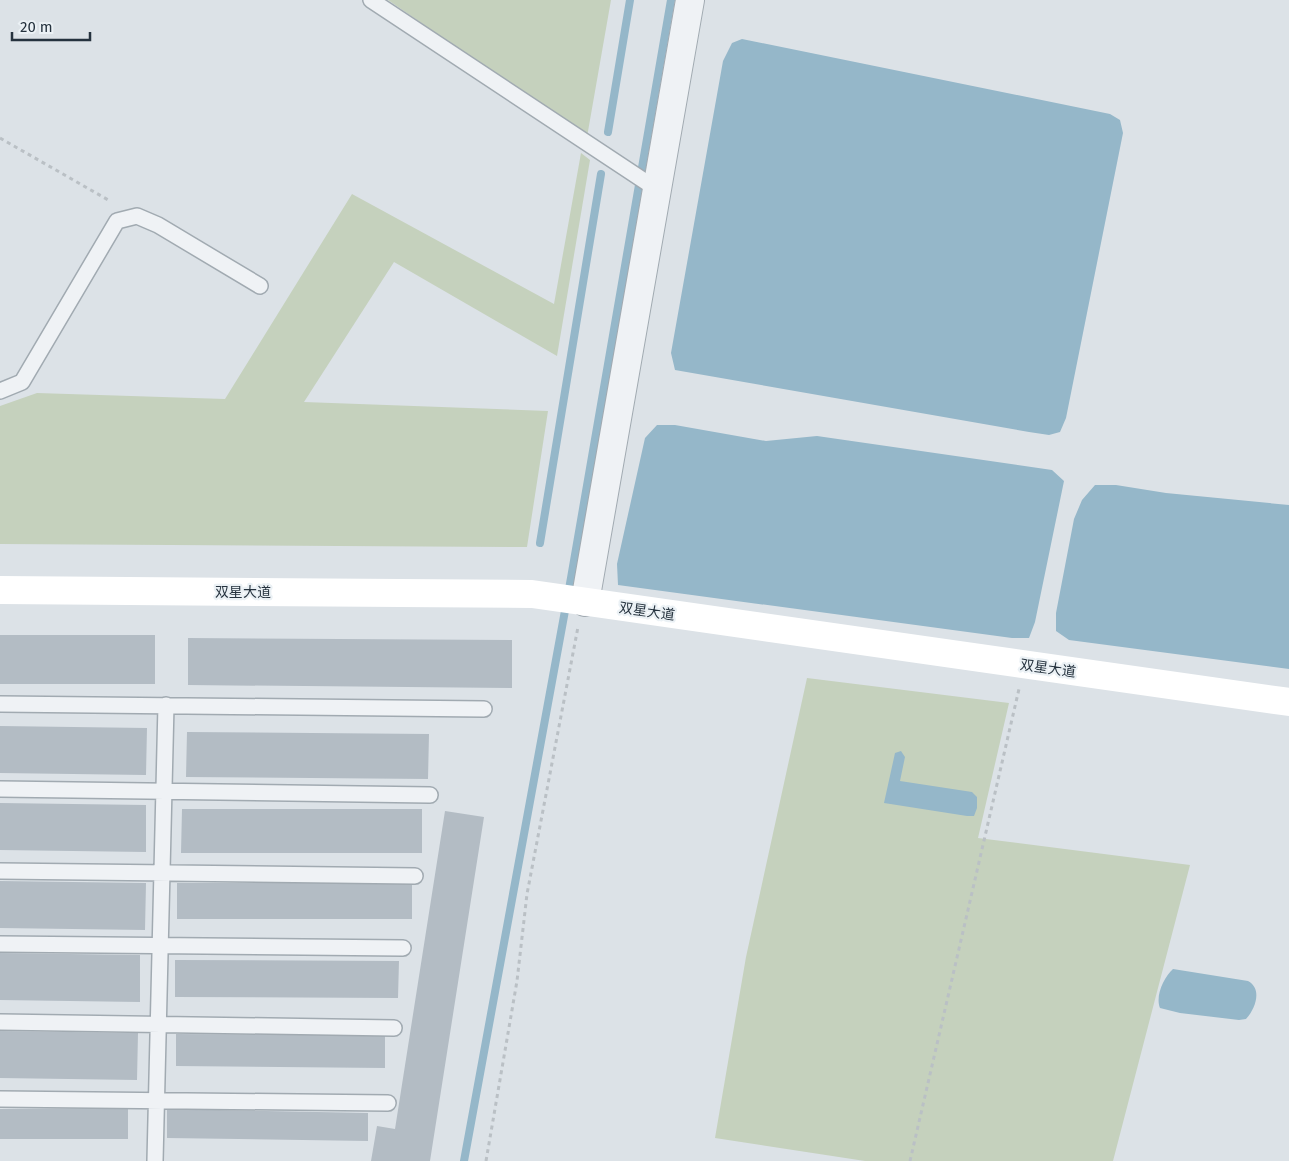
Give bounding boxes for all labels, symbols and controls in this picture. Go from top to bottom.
scale bar [12,10,90,42]
text: 20 m [20,18,53,36]
street label: 双星大道 [215,584,271,601]
street label: 双星大道 [618,599,676,624]
street label: 双星大道 [1019,656,1077,681]

